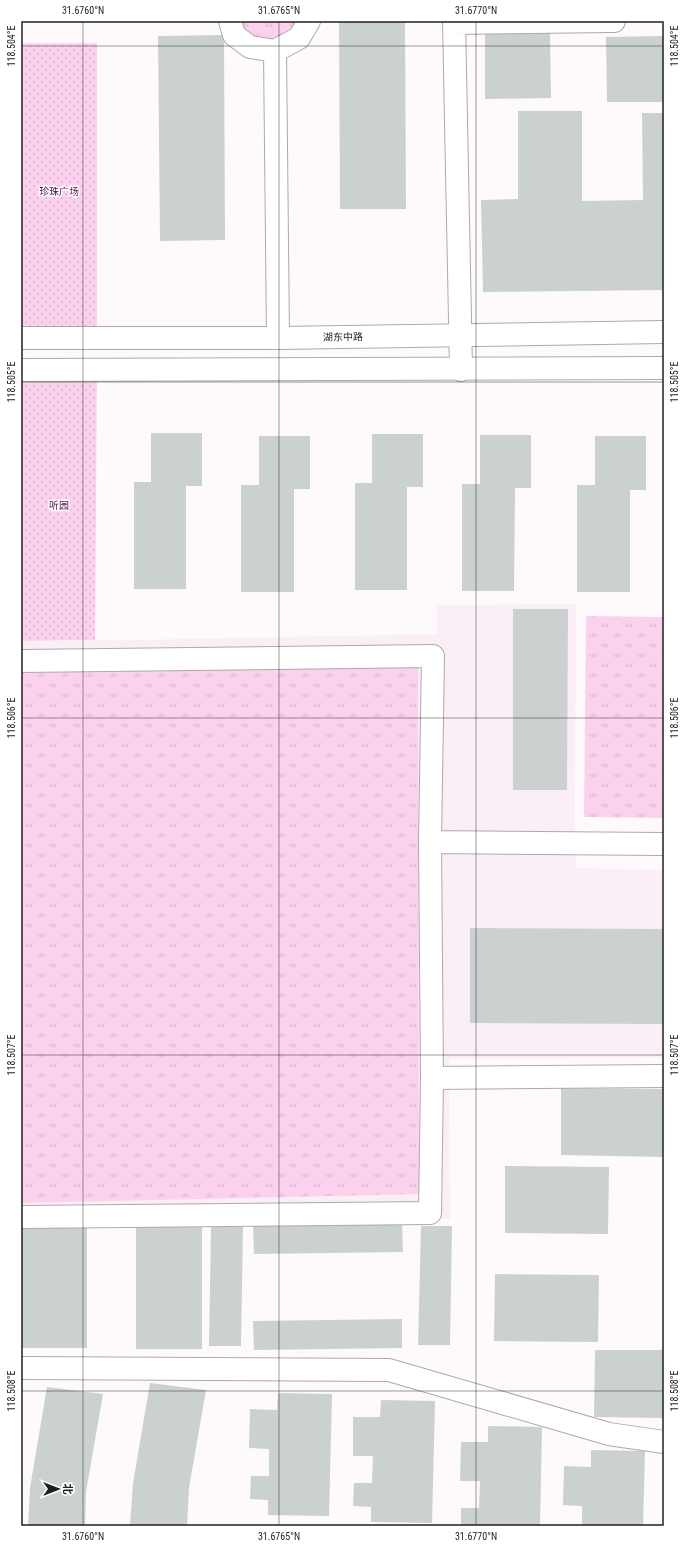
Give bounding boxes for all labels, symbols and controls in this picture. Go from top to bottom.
text: 31.6760°N [62,5,104,16]
text: 31.6765°N [258,5,300,16]
text: 31.6770°N [455,5,497,16]
text: 118.504°E [6,25,17,66]
text: 118.504°E [669,25,680,66]
park label: 珍珠广场 [39,186,79,197]
street label: 湖东中路 [323,331,363,343]
text: 118.505°E [6,361,17,402]
text: 118.505°E [669,361,680,402]
park label: 听园 [49,500,69,511]
text: 118.506°E [6,697,17,738]
text: 118.506°E [669,697,680,738]
text: 118.507°E [6,1034,17,1075]
text: 118.507°E [669,1034,680,1075]
text: 118.508°E [6,1370,17,1411]
text: 118.508°E [669,1370,680,1411]
north arrow [38,1469,78,1509]
text: 北 [61,1484,74,1495]
text: 31.6760°N [62,1531,104,1542]
text: 31.6765°N [258,1531,300,1542]
text: 31.6770°N [455,1531,497,1542]

